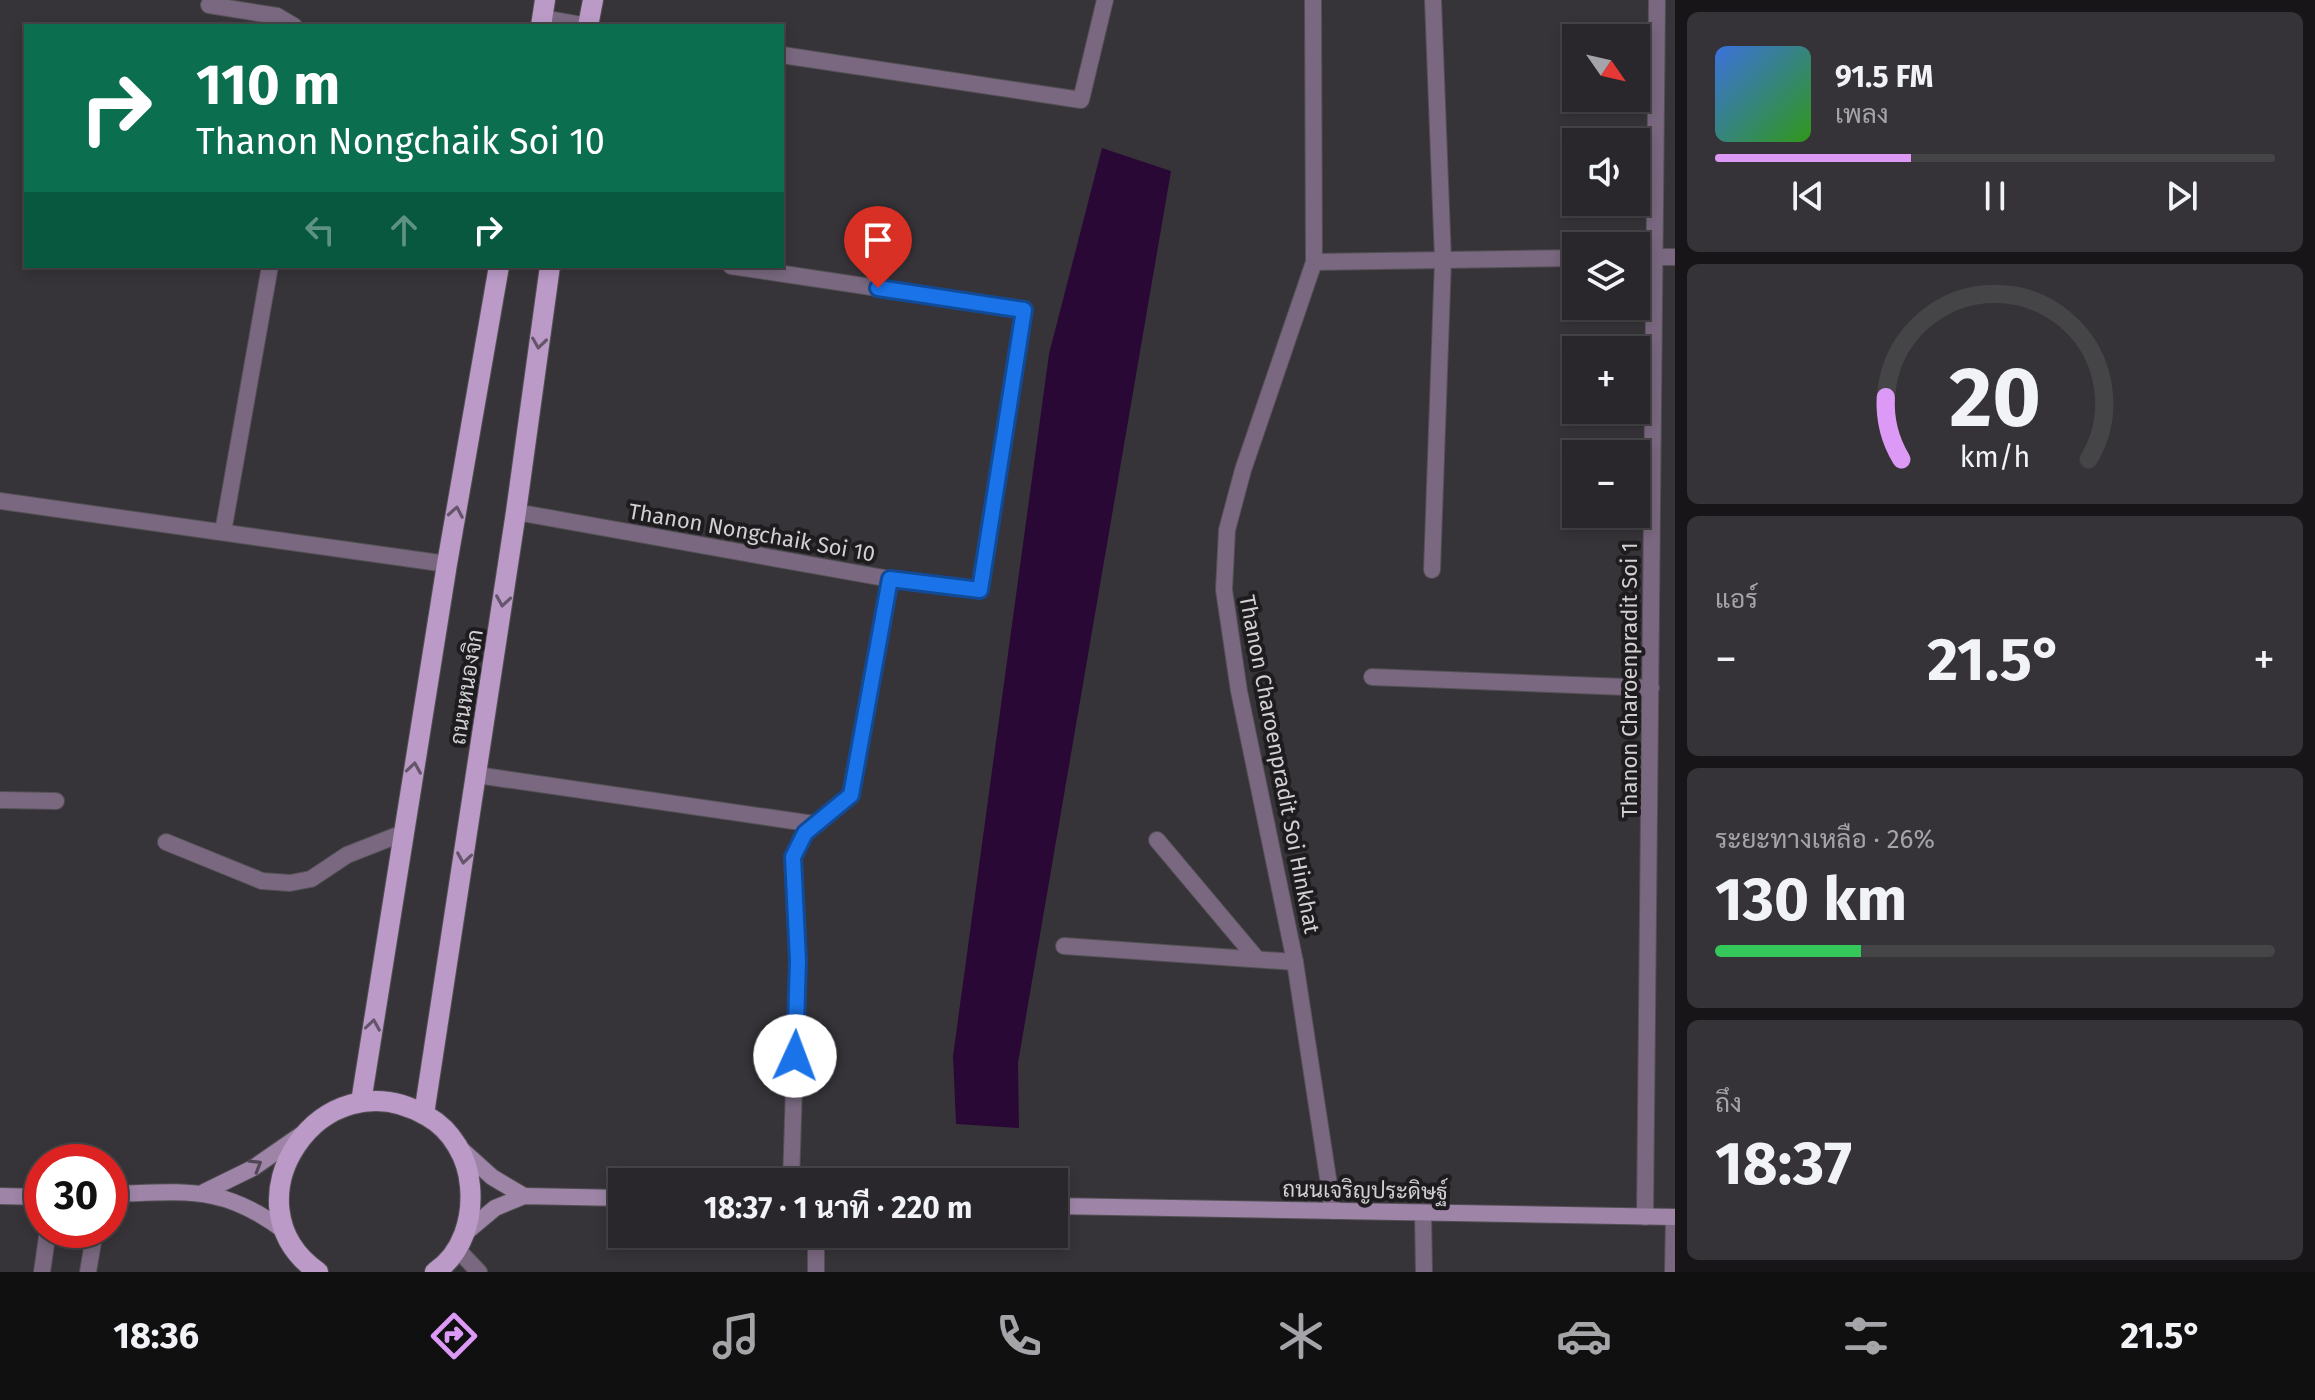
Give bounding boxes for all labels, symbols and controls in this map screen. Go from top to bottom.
north arrow [1562,24,1650,112]
map controls [1562,24,1650,528]
text: 110 m [196,52,340,119]
icon: right [64,56,168,160]
text: 91.5 FM [1835,59,1933,95]
text: เพลง [1835,99,1889,130]
text: Thanon Nongchaik Soi 10 [196,120,605,164]
button: sound [1562,128,1650,216]
icon: previous [1786,174,1830,218]
icon: pause [1973,174,2017,218]
icon: next [2160,174,2204,218]
pin [844,206,912,288]
icon: left [298,208,342,252]
icon: ahead [382,208,426,252]
icon: right [466,208,510,252]
icon: arrive [856,218,900,262]
button: layers [1562,232,1650,320]
one-way arrow [531,336,548,350]
button: + [1562,336,1650,424]
text: 20 [1949,348,2041,448]
button: − [1562,440,1650,528]
text: km/h [1960,440,2030,475]
street label: Thanon Nongchaik Soi 10 [627,497,877,567]
one-way arrow [446,505,463,518]
street label: Thanon Charoenpradit Soi 1 [1616,542,1643,818]
text: แอร์ [1715,584,1758,615]
street label: Thanon Charoenpradit Soi Hinkhat [1233,593,1326,936]
one-way arrow [495,594,512,608]
text: 21.5° [1927,624,2063,696]
street label: ถนนหนองจิก [444,627,489,747]
text: − [1715,633,1737,686]
text: + [2253,633,2275,686]
one-way arrow [405,761,422,775]
text: ระยะทางเหลือ · 26% [1715,824,1935,855]
one-way arrow [456,851,473,865]
text: 130 km [1715,864,1907,936]
position arrow [753,1014,837,1098]
one-way arrow [364,1018,381,1032]
text: ถึง [1715,1088,1742,1119]
text: 18:37 [1715,1128,1852,1200]
speed limit sign: 30 [24,1144,128,1248]
one-way arrow [247,1160,262,1175]
street label: ถนนเจริญประดิษฐ์ [1282,1175,1448,1207]
text: 18:37 · 1 นาที · 220 m [704,1190,972,1226]
icon: directions [426,1308,482,1364]
icon: music [708,1308,764,1364]
icon: phone [991,1308,1047,1364]
icon: climate [1273,1308,1329,1364]
icon: car [1556,1308,1612,1364]
icon: filters [1838,1308,1894,1364]
text: 18:36 [113,1314,199,1358]
text: 21.5° [2121,1314,2202,1358]

